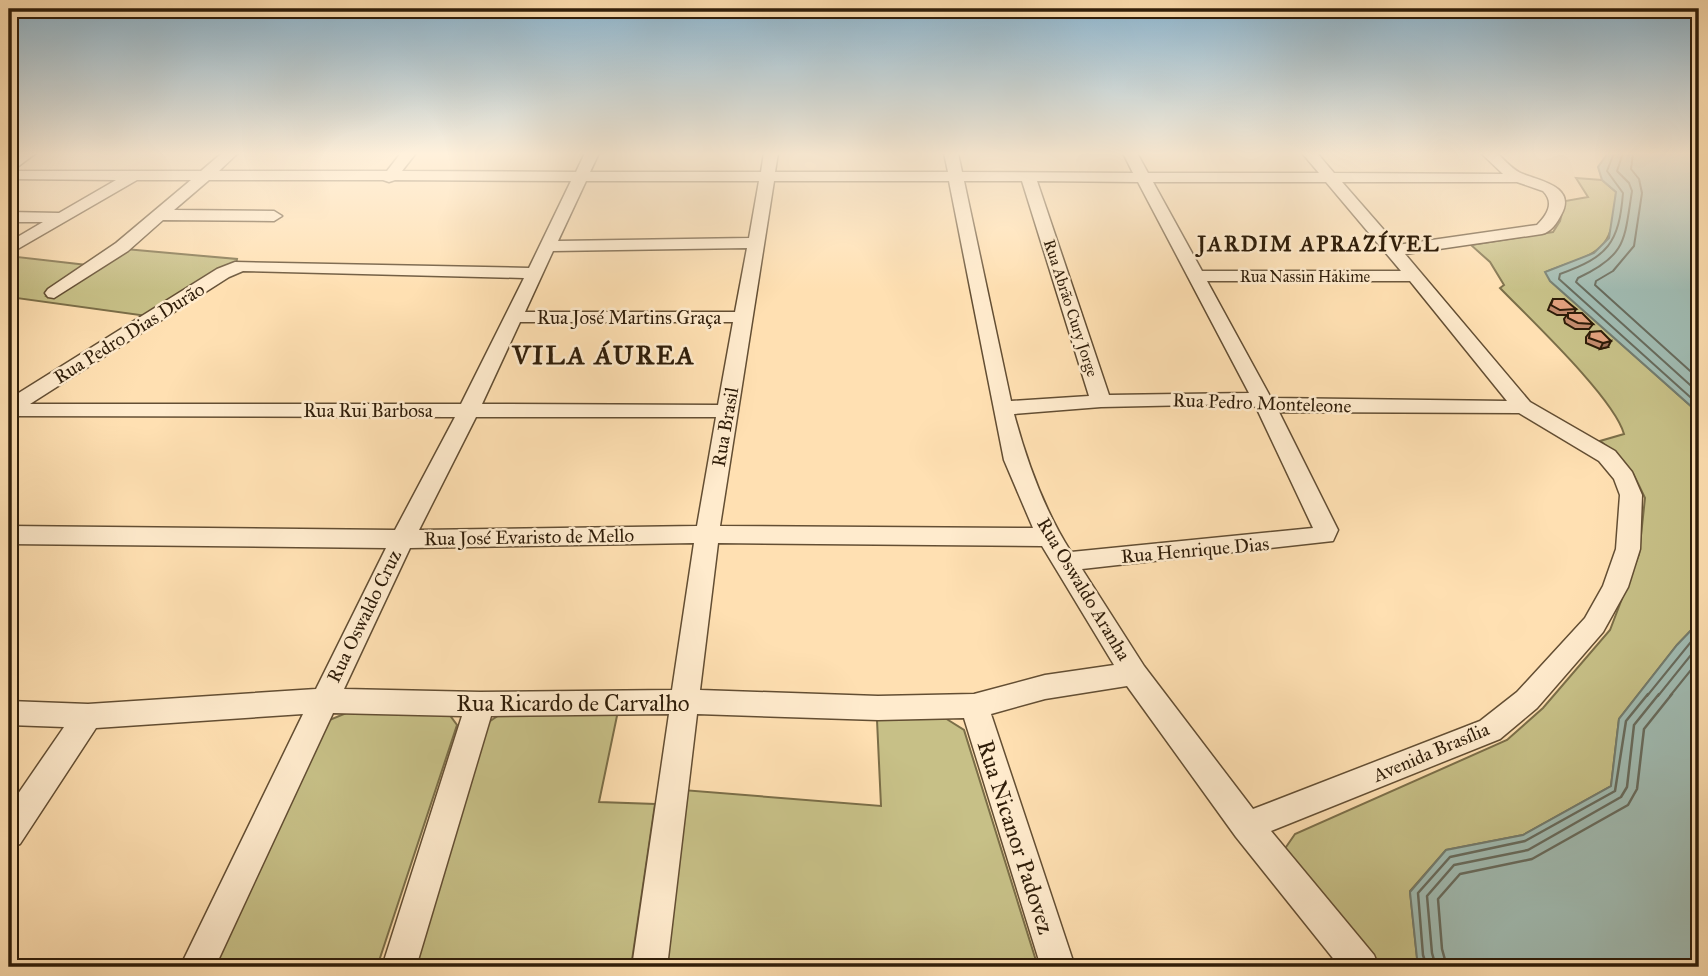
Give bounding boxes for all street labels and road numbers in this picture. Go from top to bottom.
street label: Rua Abrão Cury Jorge [1039,237,1102,380]
street label: Rua Nassin Hakime [1240,267,1371,286]
street label: Rua Pedro Dias Durão [49,277,209,389]
street label: Rua José Martins Graça [537,306,722,330]
street label: Rua Brasil [707,385,743,469]
street label: Rua Pedro Monteleone [1172,388,1352,418]
street label: Rua Rui Barbosa [303,399,434,422]
street label: Rua Oswaldo Aranha [1032,513,1136,665]
street label: Rua José Evaristo de Mello [424,524,635,551]
street label: Rua Henrique Dias [1120,532,1270,569]
street label: Rua Oswaldo Cruz [322,546,406,686]
street label: Rua Ricardo de Carvalho [456,689,690,717]
street label: Avenida Brasília [1368,717,1494,787]
street label: Rua Nicanor Padovez [971,736,1061,938]

